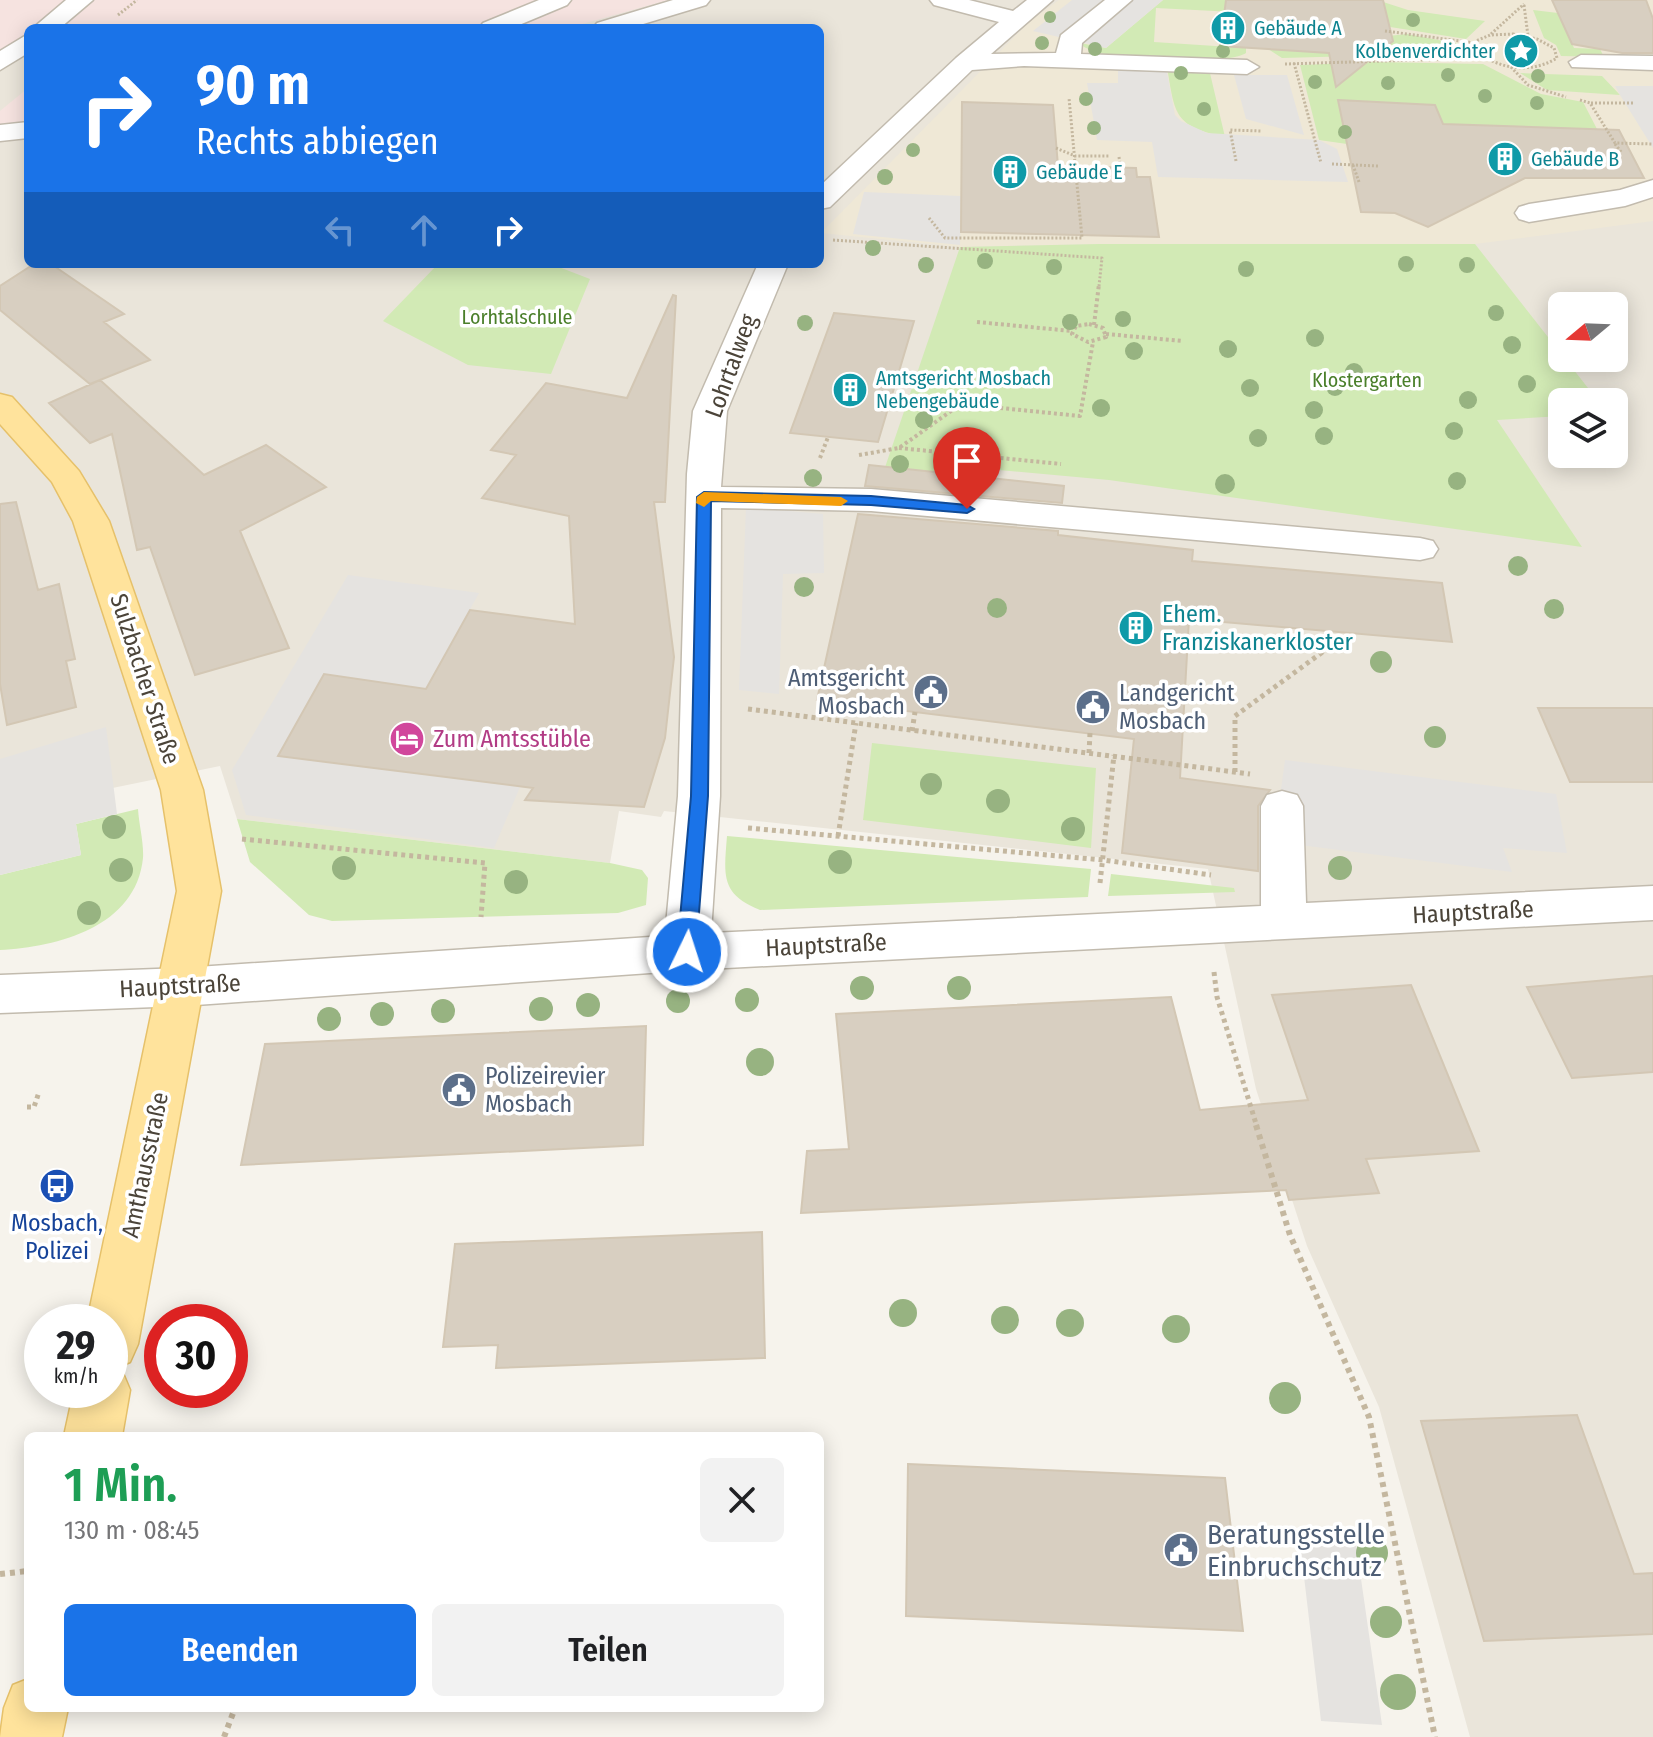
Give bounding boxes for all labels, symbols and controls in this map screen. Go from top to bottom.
building icon: Gebäude A [1209,9,1247,47]
place label: Gebäude A [1254,16,1342,40]
place icon: Kolbenverdichter [1502,32,1540,70]
place label: Kolbenverdichter [1355,39,1495,63]
text: 90 m [196,52,310,119]
icon: right [64,56,168,160]
text: Rechts abbiegen [196,120,439,164]
building icon: Gebäude B [1486,140,1524,178]
place label: Gebäude B [1531,147,1619,171]
building icon: Gebäude E [991,153,1029,191]
place label: Gebäude E [1036,160,1123,184]
icon: left [318,208,362,252]
icon: ahead [402,208,446,252]
icon: right [486,208,530,252]
north arrow [1548,292,1628,372]
map controls [1548,292,1628,468]
park label: Lorhtalschule [462,305,572,329]
street label: Lohrtalweg [699,310,763,422]
place label: Amtsgericht Mosbach Nebengebäude [876,366,1051,413]
park label: Klostergarten [1312,368,1422,392]
building icon: Amtsgericht Mosbach Nebengebäude [831,371,869,409]
button: layers [1548,388,1628,468]
pin [933,427,1001,509]
icon: arrive [945,439,989,483]
street label: Sulzbacher Straße [104,590,186,768]
place label: Ehem. Franziskanerkloster [1162,600,1354,656]
building icon: Ehem. Franziskanerkloster [1117,609,1155,647]
place label: Amtsgericht Mosbach [788,664,905,720]
public building icon: Amtsgericht Mosbach [912,673,950,711]
place label: Landgericht Mosbach [1119,679,1235,735]
public building icon: Landgericht Mosbach [1074,688,1112,726]
hotel icon: Zum Amtsstüble [388,720,426,758]
place label: Zum Amtsstüble [433,725,591,753]
street label: Hauptstraße [1412,895,1534,929]
position arrow [645,910,729,994]
street label: Hauptstraße [765,928,887,962]
street label: Hauptstraße [119,969,241,1003]
place label: Polizeirevier Mosbach [485,1062,606,1118]
public building icon: Polizeirevier Mosbach [440,1071,478,1109]
street label: Amthausstraße [116,1090,174,1240]
bus stop icon: Mosbach, Polizei [38,1167,76,1205]
place label: Mosbach, Polizei [11,1209,103,1265]
speed limit sign: 30 [144,1304,248,1408]
text: 29 [56,1322,95,1370]
text: km/h [54,1364,98,1388]
text: 1 Min. [64,1456,177,1514]
button: close [700,1458,784,1542]
text: 130 m · 08:45 [64,1515,199,1546]
place label: Beratungsstelle Einbruchschutz [1207,1518,1385,1583]
public building icon: Beratungsstelle Einbruchschutz [1162,1531,1200,1569]
button: Beenden [64,1604,416,1696]
button: Teilen [432,1604,784,1696]

